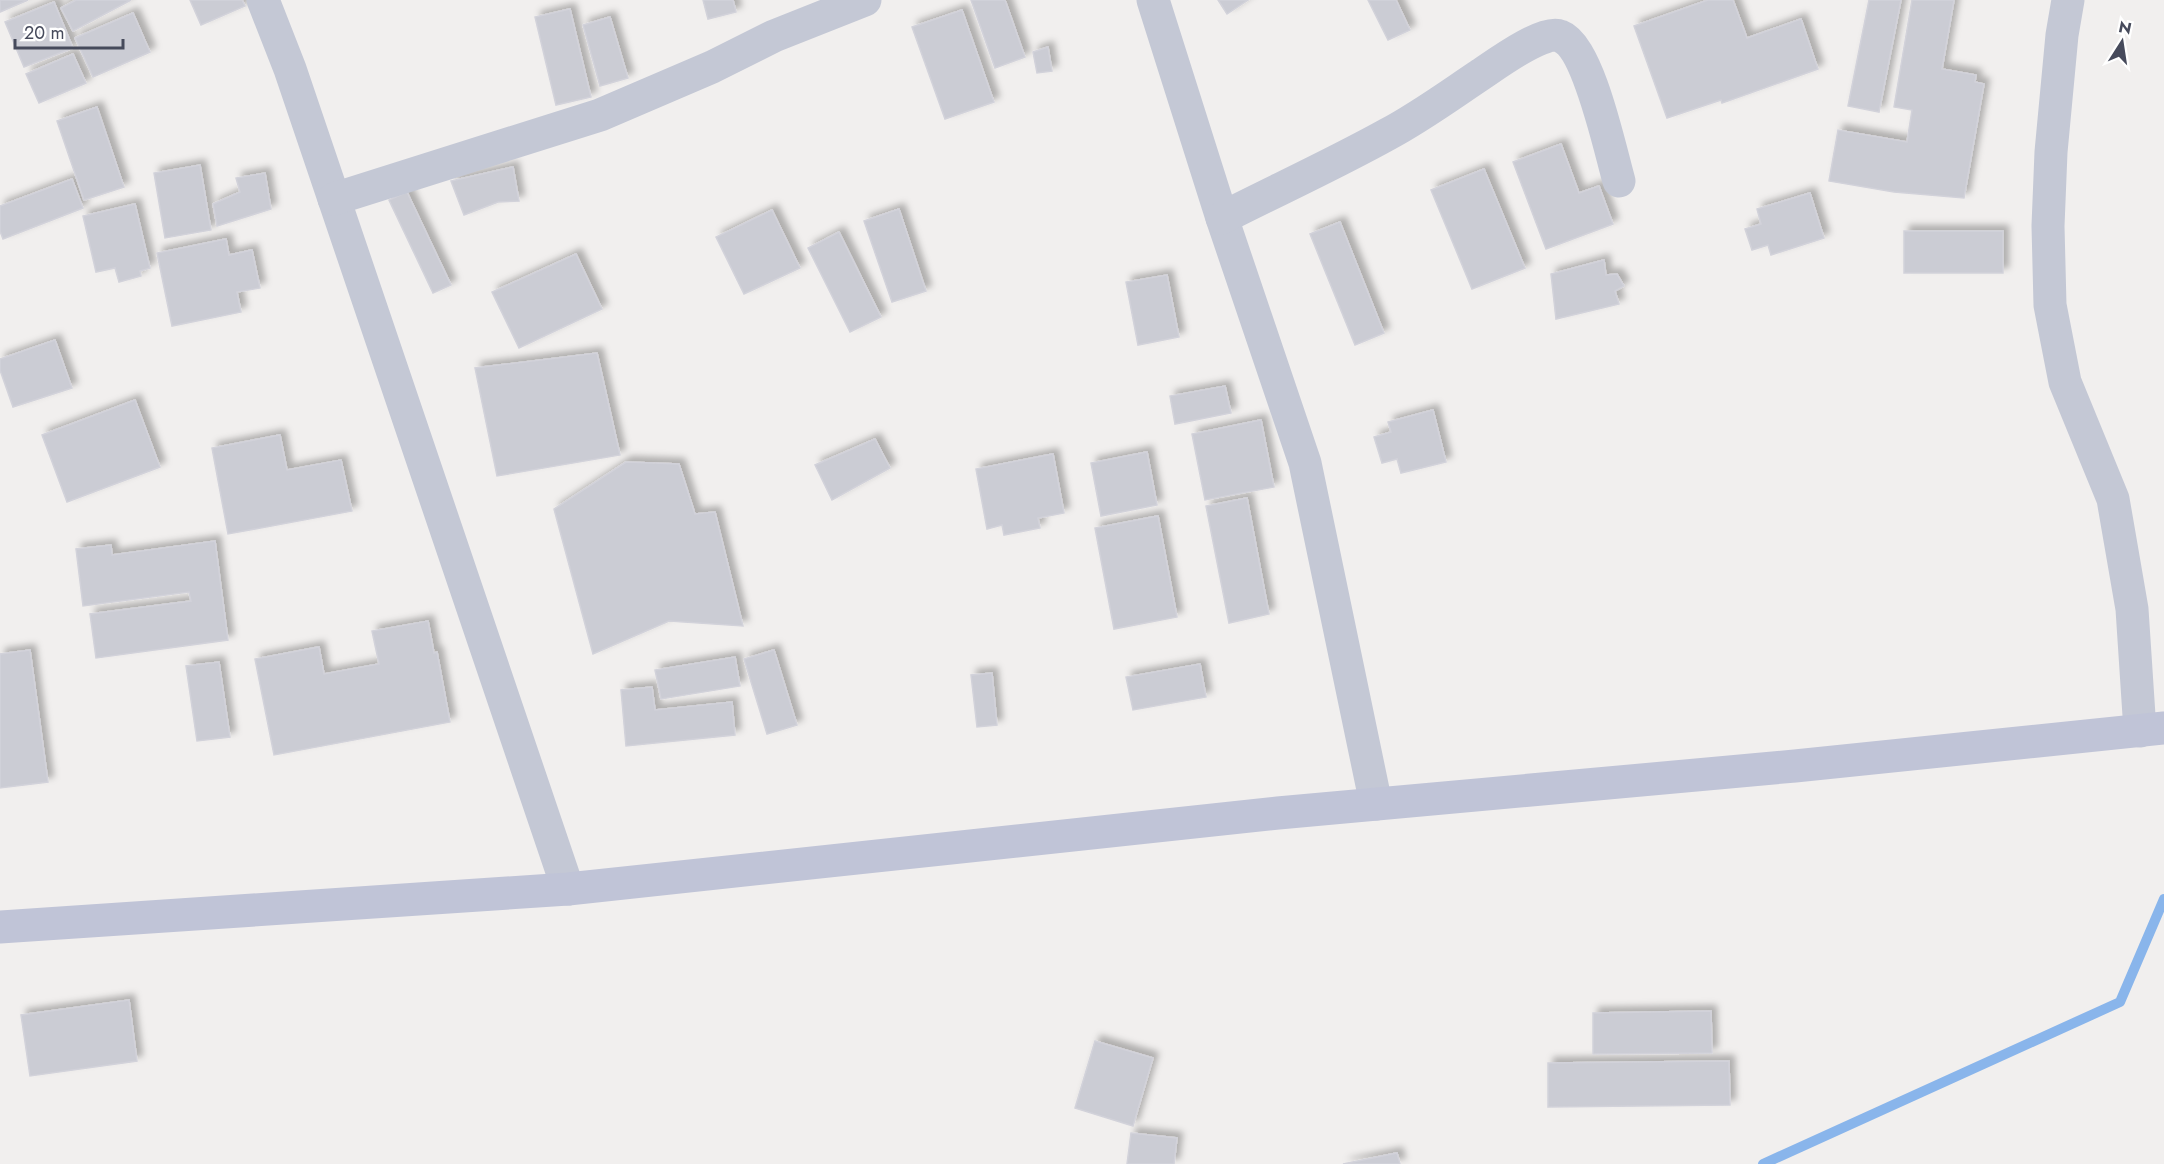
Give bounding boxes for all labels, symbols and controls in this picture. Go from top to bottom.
scale bar [15,12,123,50]
north arrow [2092,12,2152,72]
text: N [2116,15,2134,40]
text: 20 m [24,20,64,46]

